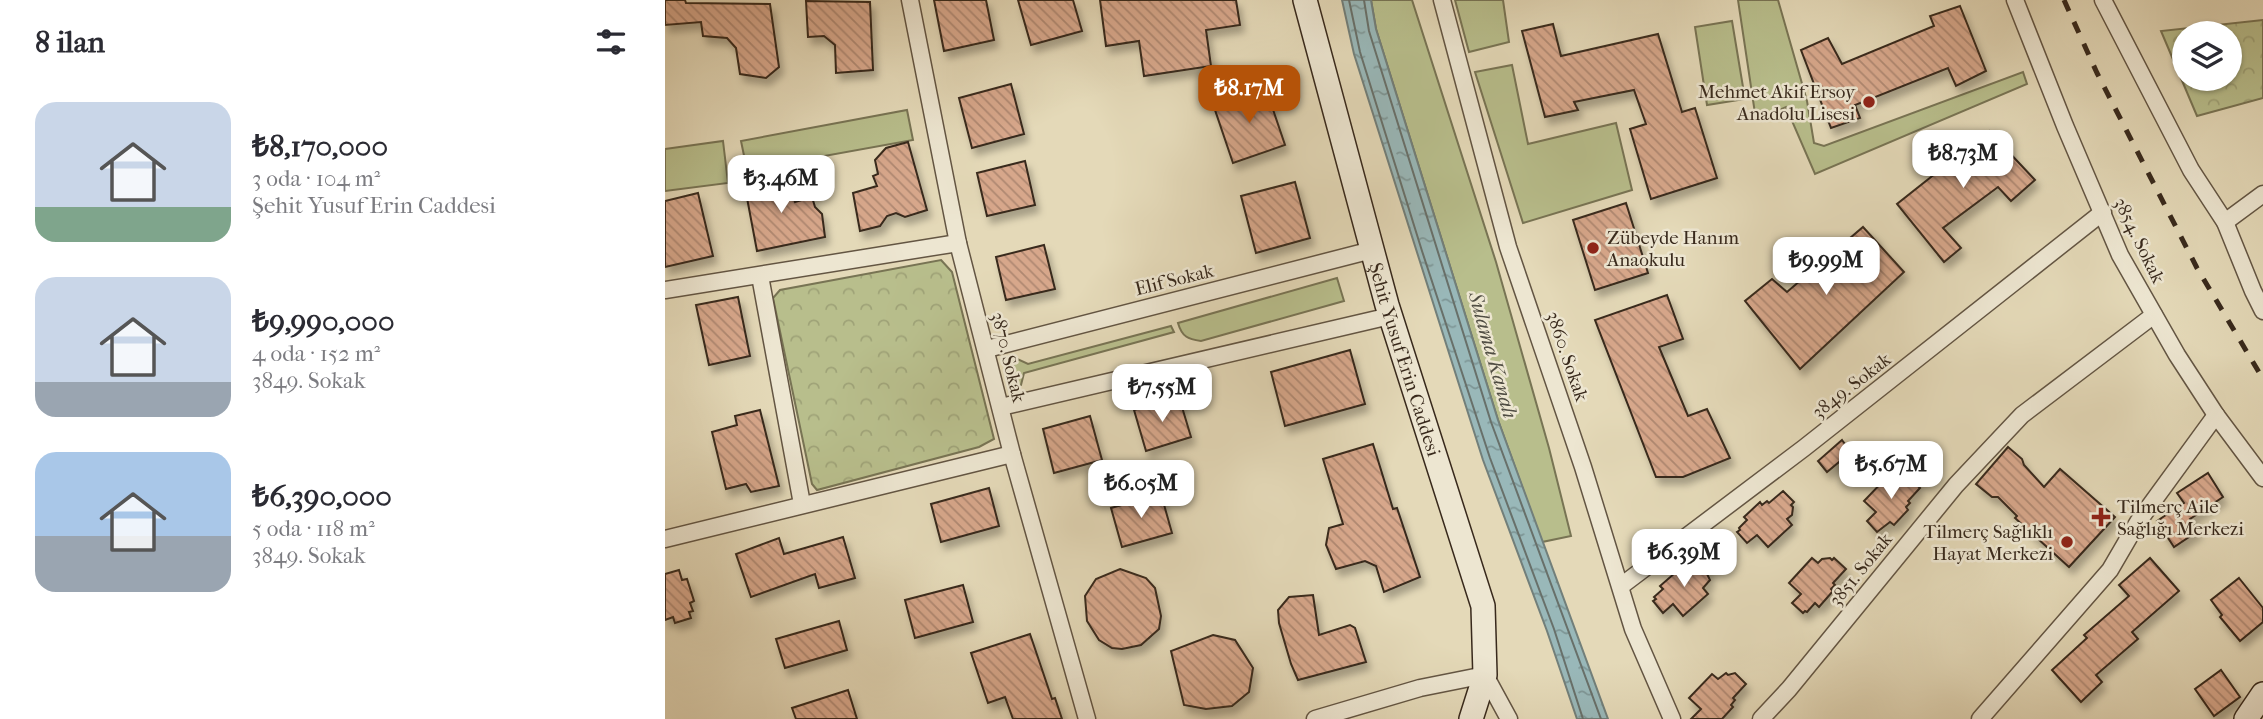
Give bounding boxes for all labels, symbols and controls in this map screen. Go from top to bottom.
map controls [2172,21,2242,91]
button: layers [2172,21,2242,91]
icon: filters [592,23,630,61]
text: 8 ilan [35,25,105,60]
pin: ₺8.17M [1192,66,1306,125]
text: ₺8.17M [1214,74,1284,101]
place label: Mehmet Akif Ersoy Anadolu Lisesi [1698,81,1856,125]
marker: Mehmet Akif Ersoy Anadolu Lisesi [1861,94,1877,110]
text: ₺8,170,000 [252,129,388,164]
icon: home [91,130,175,214]
pin: ₺8.73M [1906,130,2020,190]
text: ₺8.73M [1928,139,1998,166]
pin: ₺3.46M [724,156,838,215]
text: ₺3.46M [744,164,818,191]
text: 3 oda · 104 m² [252,165,380,192]
text: Şehit Yusuf Erin Caddesi [252,192,496,219]
street label: 3854. Sokak [2109,194,2169,287]
place label: Zübeyde Hanım Anaokulu [1606,227,1739,271]
pin: ₺9.99M [1769,238,1883,297]
marker: Zübeyde Hanım Anaokulu [1585,240,1601,256]
text: ₺9.99M [1789,246,1863,273]
street label: Elif Sokak [1133,260,1216,300]
street label: Şehit Yusuf Erin Caddesi [1364,260,1445,460]
water label: Sulama Kanalı [1463,288,1523,421]
text: ₺9,990,000 [252,304,394,339]
icon: home [91,305,175,389]
street label: 3860. Sokak [1541,309,1593,404]
street label: 3870. Sokak [986,310,1030,405]
text: 4 oda · 152 m² [252,340,380,367]
street label: 3849. Sokak [1808,348,1896,423]
pin: ₺7.55M [1105,364,1219,424]
text: 3849. Sokak [252,367,366,394]
text: ₺7.55M [1128,373,1196,400]
pin: ₺5.67M [1834,442,1948,501]
text: ₺5.67M [1855,450,1927,477]
pin: ₺6.05M [1084,461,1198,520]
text: ₺6.05M [1104,469,1178,496]
text: ₺6,390,000 [252,479,392,514]
icon: home [91,480,175,564]
place label: Tilmerç Aile Sağlığı Merkezi [2117,496,2244,540]
marker: Tilmerç Aile Sağlığı Merkezi [2091,507,2111,527]
text: 5 oda · 118 m² [252,515,375,542]
place label: Tilmerç Sağlıklı Hayat Merkezi [1923,521,2053,565]
street label: 3851. Sokak [1825,528,1897,611]
pin: ₺6.39M [1627,530,1741,589]
marker: Tilmerç Sağlıklı Hayat Merkezi [2059,534,2075,550]
text: ₺6.39M [1648,538,1720,565]
text: 3849. Sokak [252,542,366,569]

